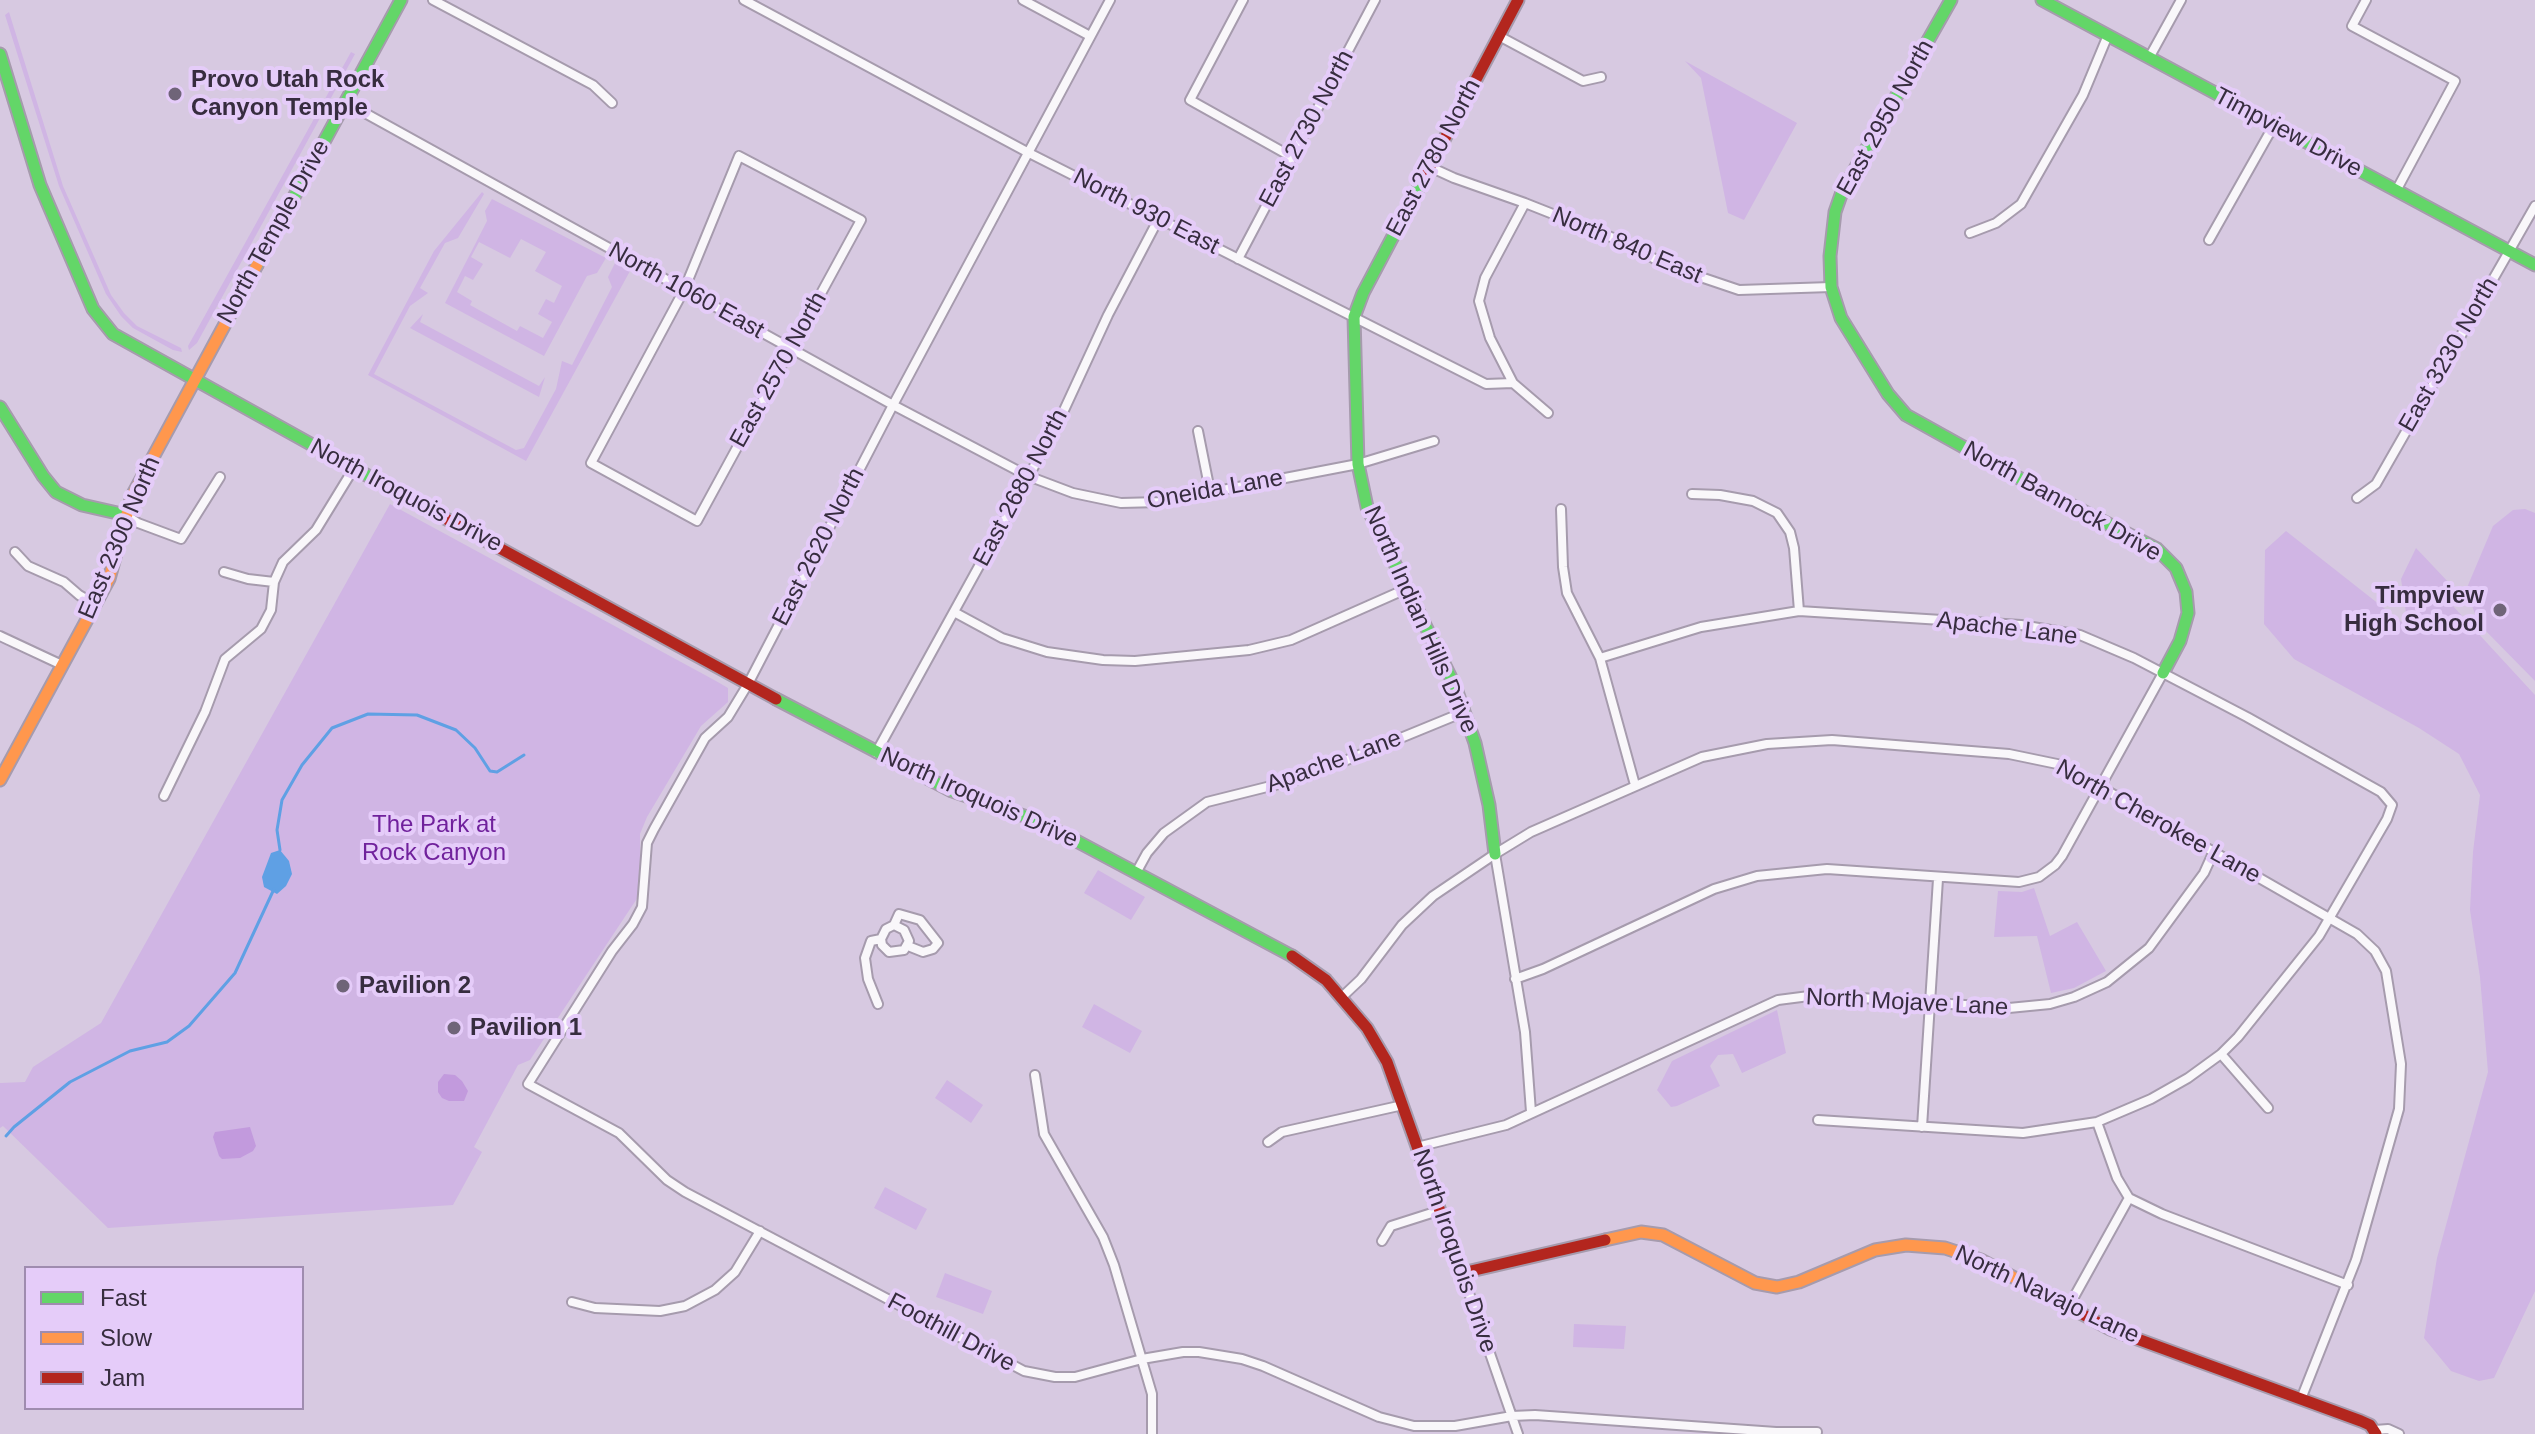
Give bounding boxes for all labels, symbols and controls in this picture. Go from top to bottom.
street label: East 2950 North [1831,35,1941,201]
street label: East 2730 North [1254,46,1360,212]
place label: Provo Utah Rock Canyon Temple [191,66,384,122]
street label: East 2780 North [1381,75,1487,241]
street label: Timpview Drive [2209,82,2367,184]
marker: Provo Utah Rock Canyon Temple [166,85,184,103]
street label: North Temple Drive [212,135,336,329]
street label: North 930 East [1068,163,1224,261]
street label: North 840 East [1548,201,1706,291]
street label: North 1060 East [603,236,769,346]
street label: East 3230 North [2393,273,2505,437]
street label: East 2570 North [724,287,834,453]
street label: East 2680 North [968,405,1074,571]
street label: North Iroquois Drive [305,433,507,559]
street label: North Bannock Drive [1958,436,2166,568]
street label: East 2300 North [73,453,167,623]
street label: East 2620 North [767,463,871,631]
street label: Oneida Lane [1145,464,1285,516]
street label: North Indian Hills Drive [1357,502,1483,738]
place label: Timpview High School [2344,582,2484,638]
marker: Timpview High School [2491,601,2509,619]
street label: Apache Lane [1935,606,2079,652]
street label: Apache Lane [1263,724,1405,800]
street label: North Iroquois Drive [876,741,1082,855]
street label: North Cherokee Lane [2051,754,2265,890]
park label: The Park at Rock Canyon [362,811,506,867]
place label: Pavilion 2 [359,972,471,1000]
marker: Pavilion 2 [334,977,352,995]
street label: North Mojave Lane [1805,983,2009,1023]
place label: Pavilion 1 [470,1014,582,1042]
marker: Pavilion 1 [445,1019,463,1037]
street label: North Iroquois Drive [1406,1145,1502,1357]
street label: North Navajo Lane [1950,1240,2144,1350]
legend [24,1266,304,1410]
text: Fast [100,1284,147,1311]
street label: Foothill Drive [882,1287,1020,1379]
text: Slow [100,1324,152,1351]
text: Jam [100,1364,145,1391]

